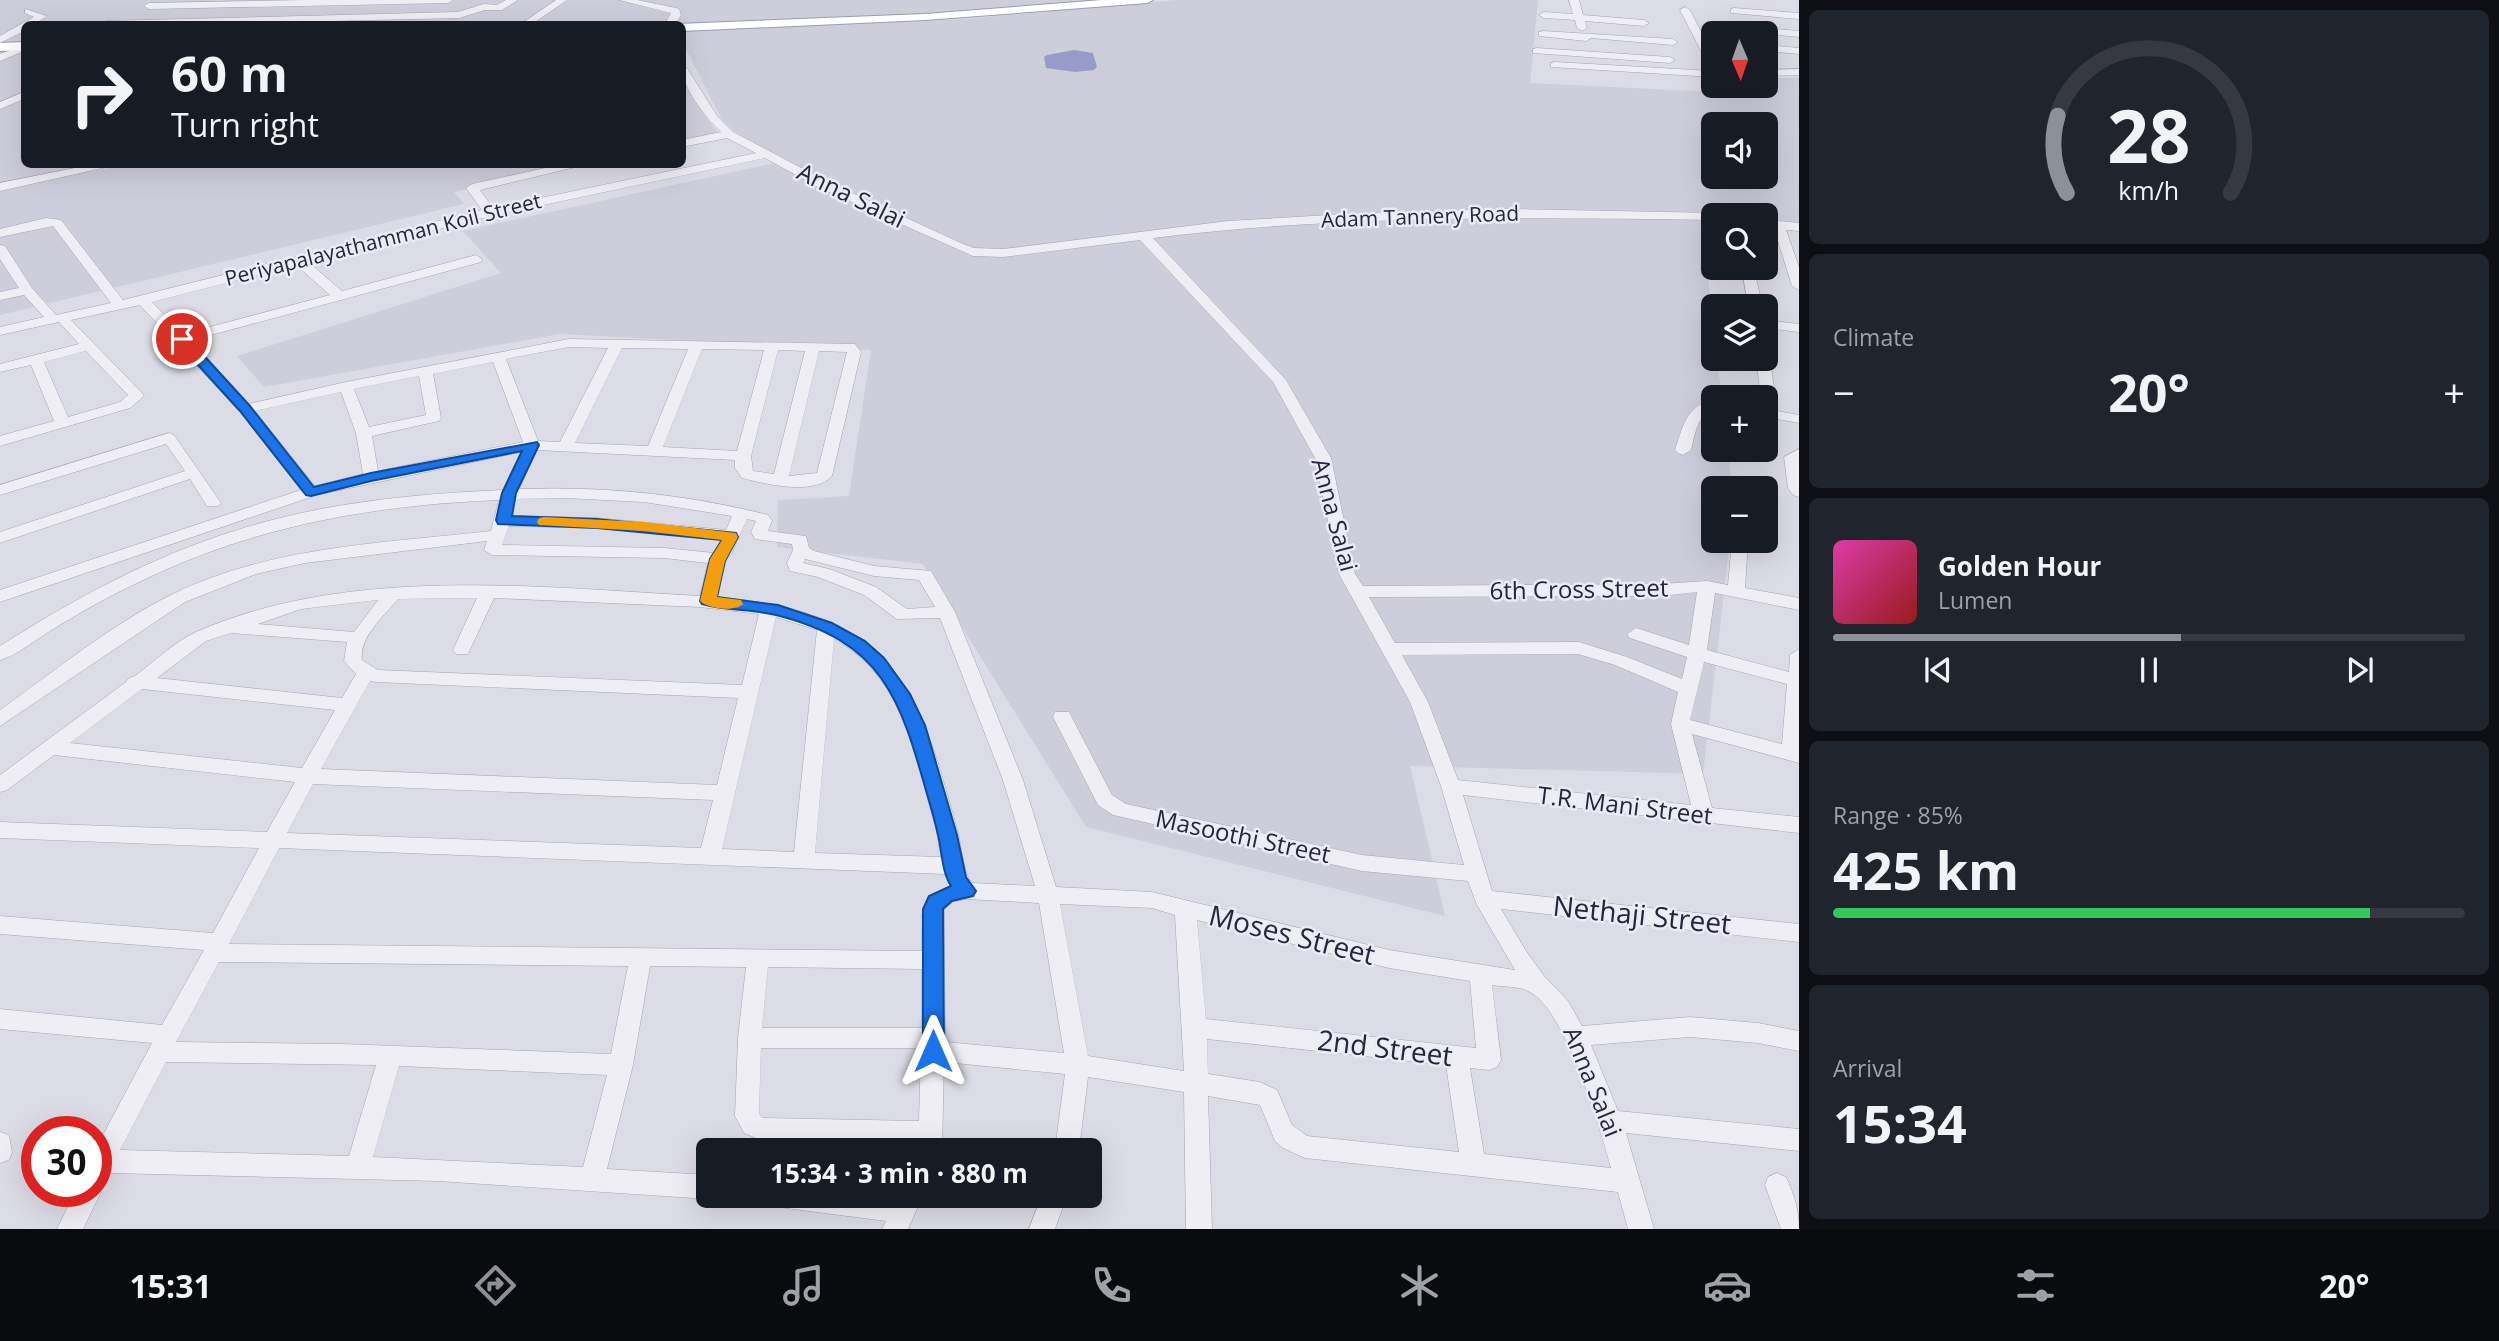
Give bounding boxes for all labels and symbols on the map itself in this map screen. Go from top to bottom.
north arrow [1701,21,1778,98]
street label: Anna Salai [792,154,911,235]
street label: Periyapalayathamman Koil Street [222,186,544,292]
street label: Adam Tannery Road [1320,199,1519,233]
pin [152,309,212,369]
street label: Anna Salai [1304,454,1366,575]
street label: 6th Cross Street [1489,570,1669,607]
street label: T.R. Mani Street [1536,777,1714,832]
street label: Masoothi Street [1153,801,1334,870]
street label: Nethaji Street [1551,886,1733,942]
street label: Moses Street [1205,895,1379,973]
position arrow [896,1014,970,1088]
street label: 2nd Street [1315,1020,1455,1074]
street label: Anna Salai [1556,1021,1630,1141]
speed limit sign: 30 [21,1116,112,1207]

